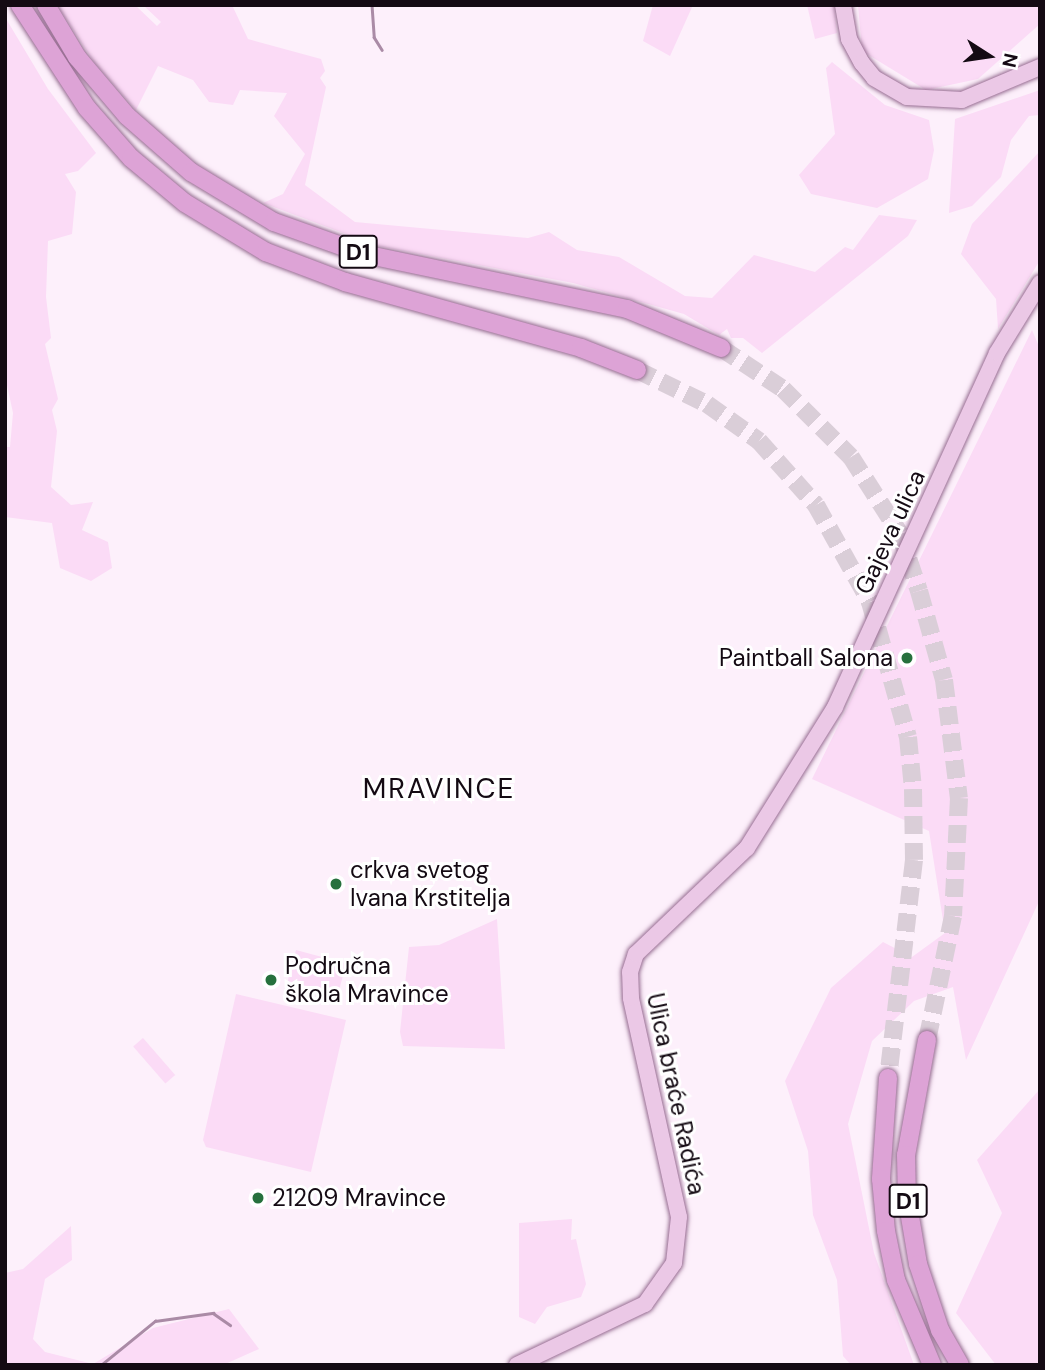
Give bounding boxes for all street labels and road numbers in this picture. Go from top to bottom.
road number: D1 [337,232,379,272]
street label: Gajeva ulica [849,465,931,599]
street label: Ulica braće Radića [641,991,711,1197]
road number: D1 [887,1182,929,1220]

